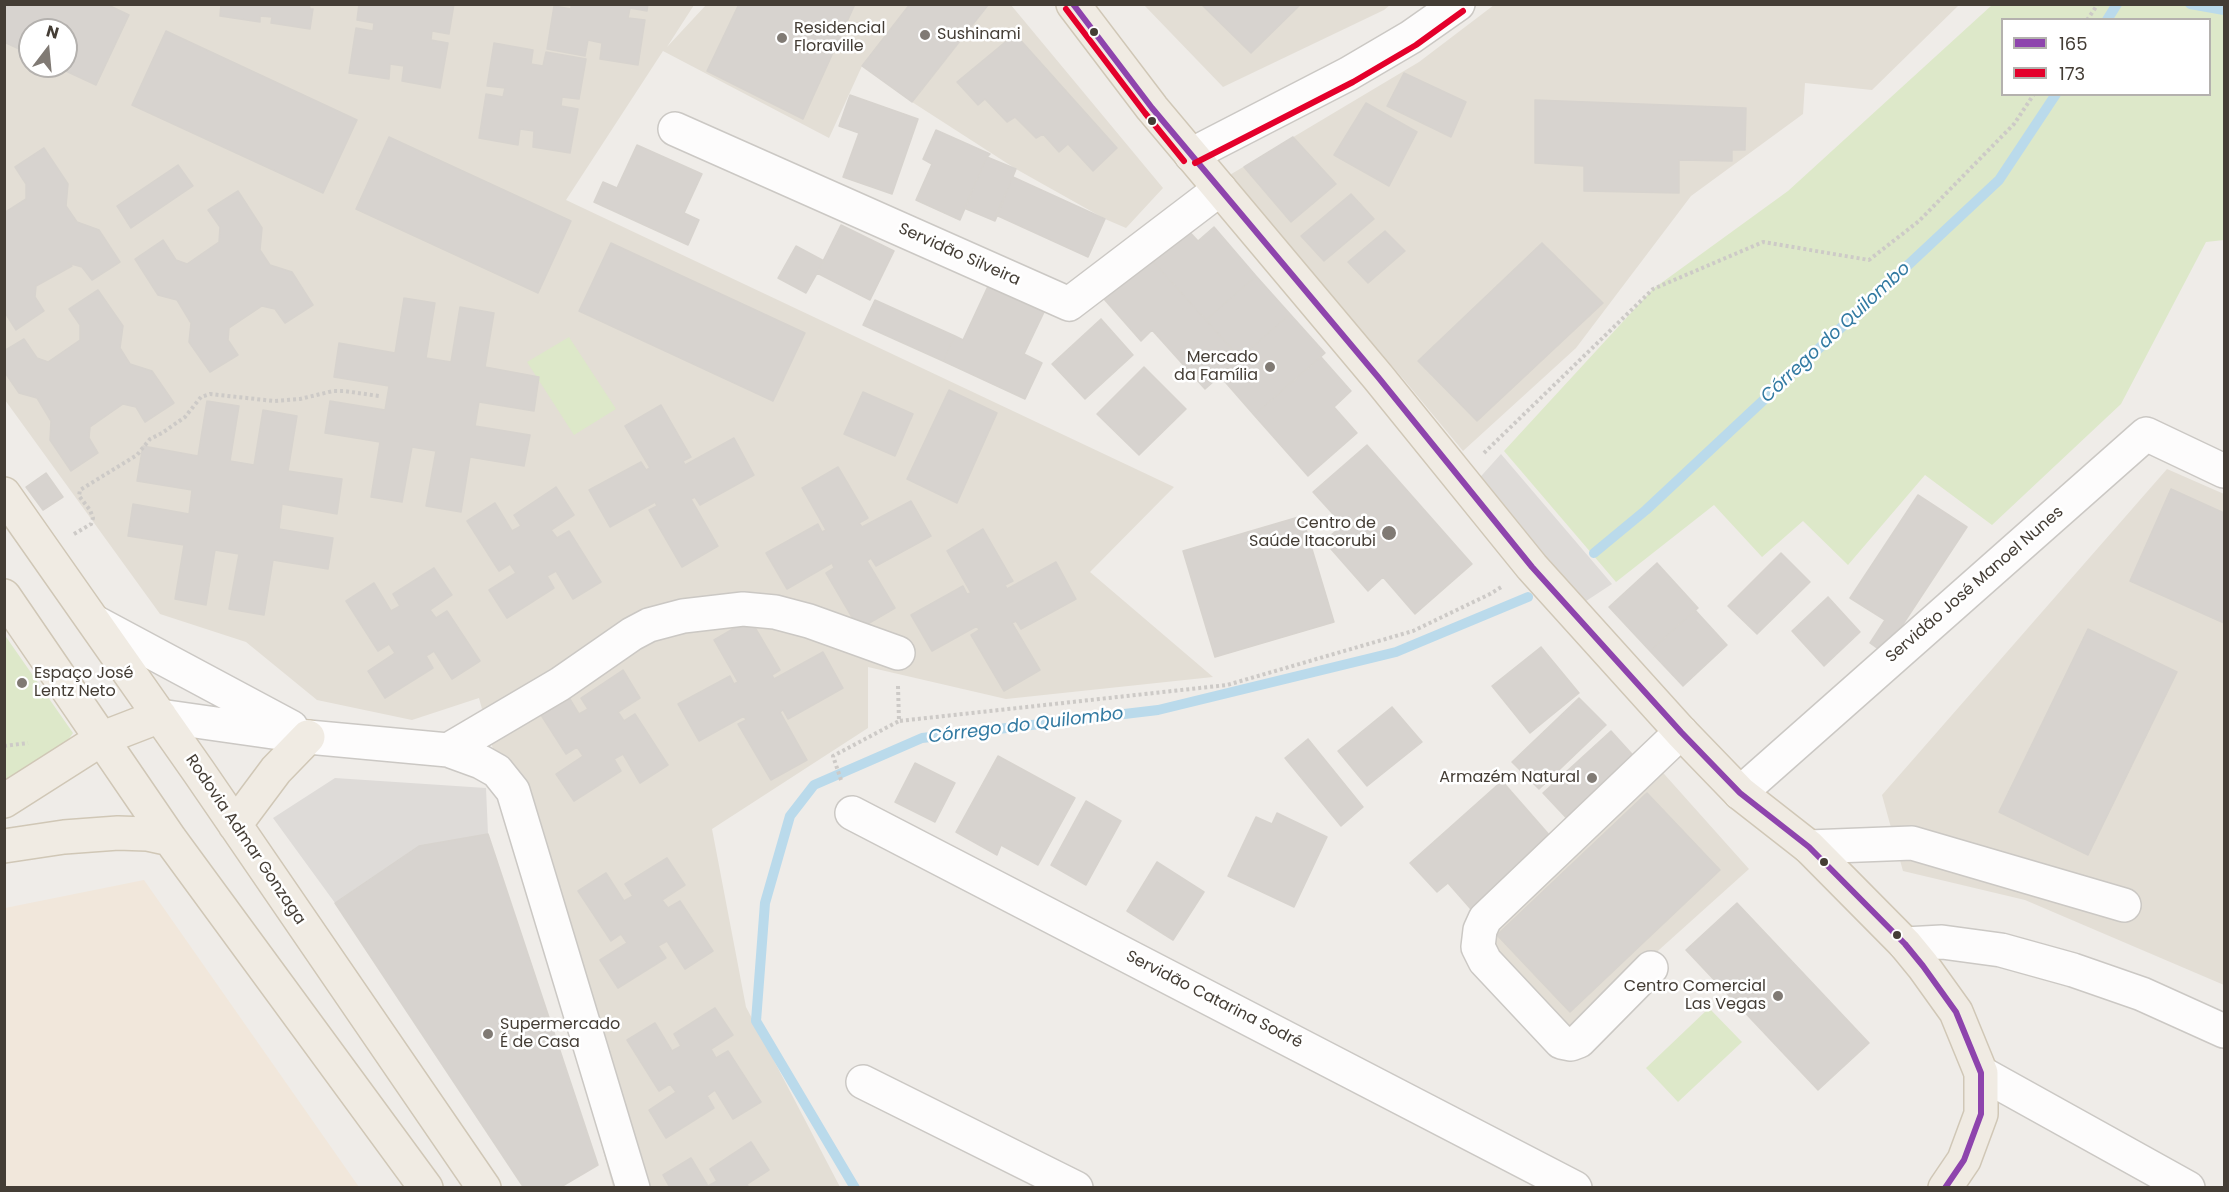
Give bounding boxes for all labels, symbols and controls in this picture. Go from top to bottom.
north arrow [18,18,78,78]
legend [2001,18,2211,96]
text: N [44,19,62,45]
place label: Residencial Floraville [794,19,885,57]
place label: Sushinami [937,25,1021,45]
unlabelled marker [1088,26,1100,38]
marker: Sushinami [918,28,932,42]
marker: Residencial Floraville [775,31,789,45]
text: 165 [2059,31,2088,56]
text: 173 [2059,61,2085,86]
unlabelled marker [1146,115,1158,127]
street label: Servidão Silveira [895,220,1023,290]
water label: Córrego do Quilombo [1757,258,1915,408]
place label: Mercado da Família [1174,348,1258,386]
marker: Mercado da Família [1263,360,1277,374]
street label: Servidão José Manoel Nunes [1882,503,2068,667]
place label: Centro de Saúde Itacorubi [1249,514,1376,552]
marker: Centro de Saúde Itacorubi [1380,524,1398,542]
place label: Espaço José Lentz Neto [34,664,133,702]
marker: Espaço José Lentz Neto [15,676,29,690]
water label: Córrego do Quilombo [927,703,1125,749]
street label: Rodovia Admar Gonzaga [181,751,309,929]
place label: Armazém Natural [1439,768,1580,788]
marker: Armazém Natural [1585,771,1599,785]
unlabelled marker [1818,856,1830,868]
unlabelled marker [1891,929,1903,941]
street label: Servidão Catarina Sodré [1122,947,1306,1053]
place label: Centro Comercial Las Vegas [1624,977,1766,1015]
marker: Centro Comercial Las Vegas [1771,989,1785,1003]
place label: Supermercado É de Casa [500,1015,620,1053]
marker: Supermercado É de Casa [481,1027,495,1041]

